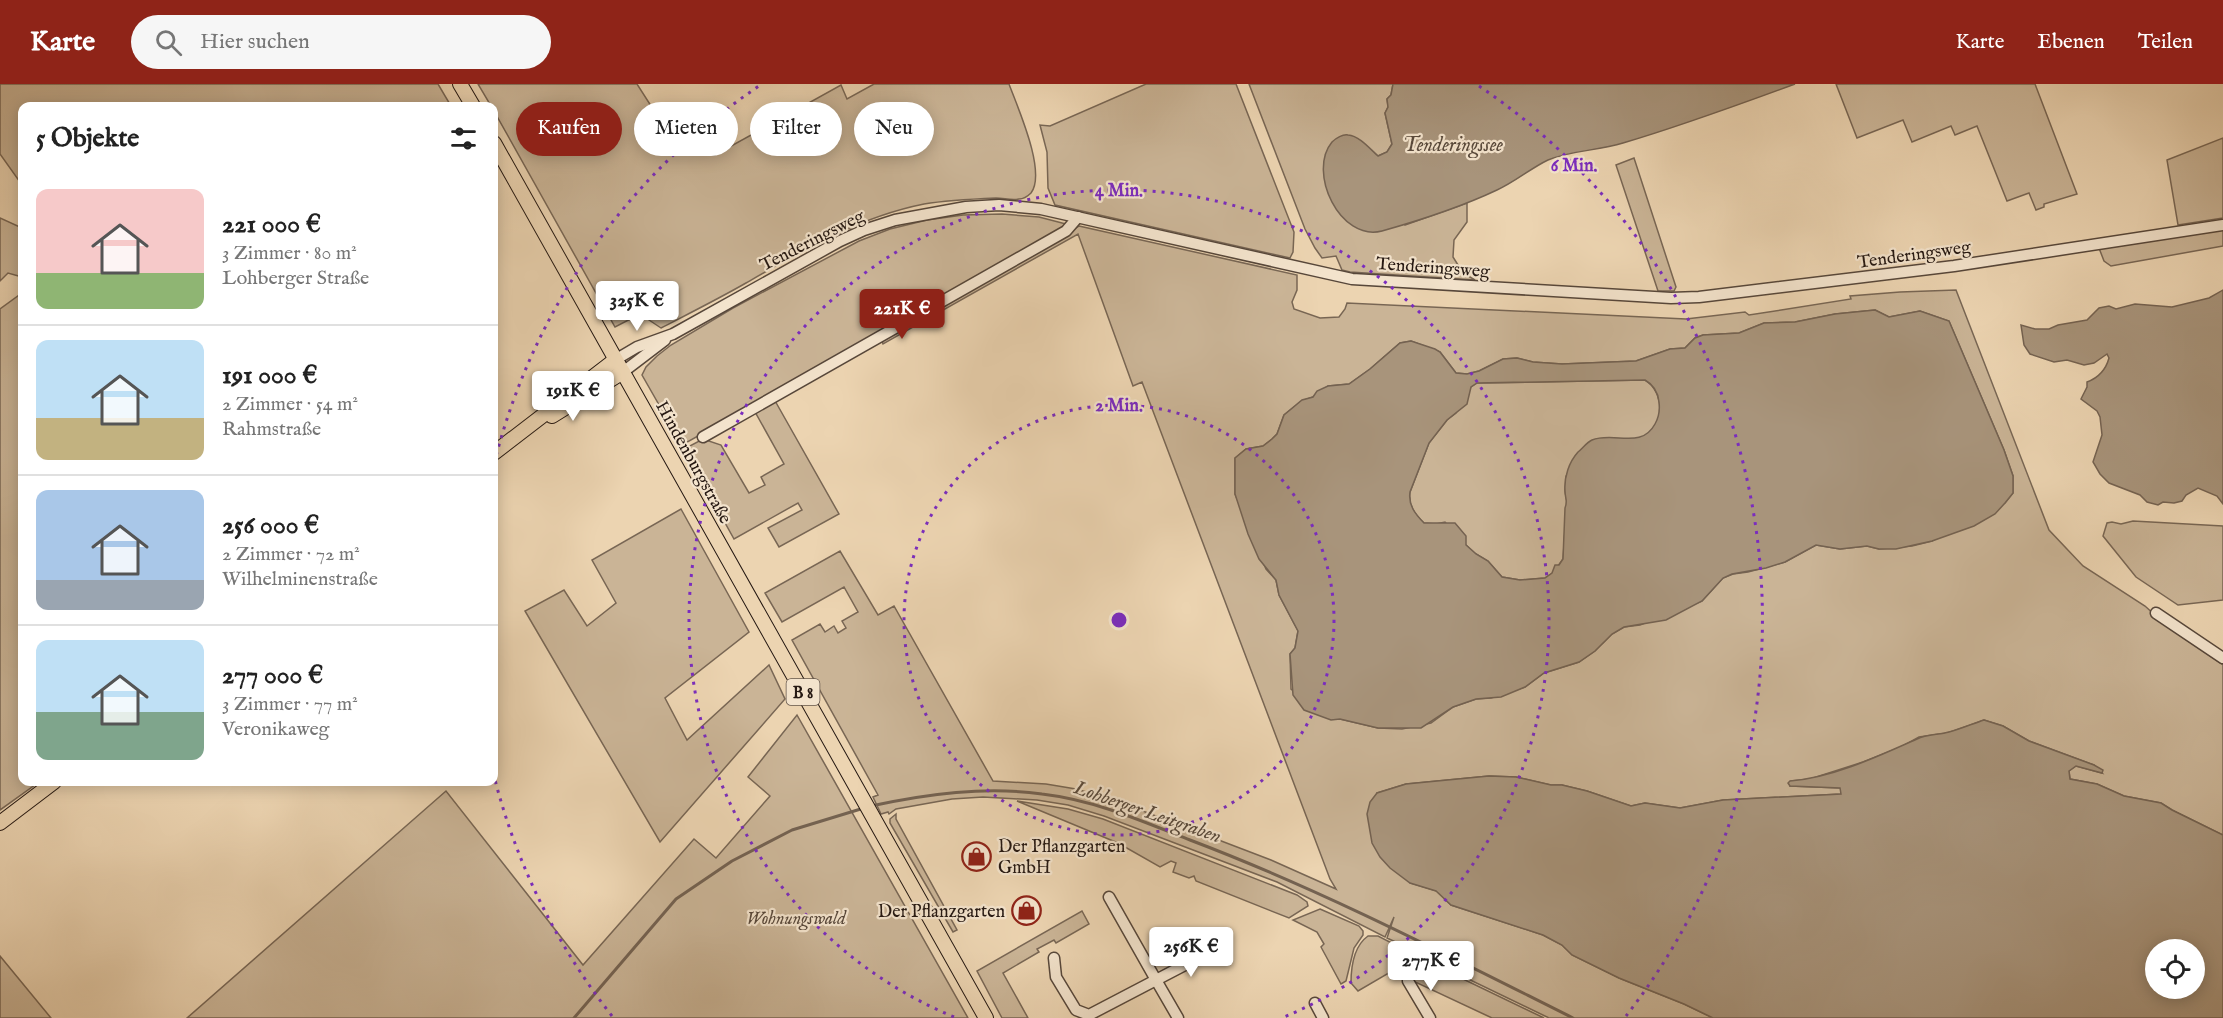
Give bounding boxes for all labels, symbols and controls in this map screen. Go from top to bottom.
search box [131,15,551,69]
text: Karte [30,25,95,60]
icon: search [152,26,185,59]
text: Hier suchen [200,28,310,56]
text: Karte [1956,29,2004,56]
text: Ebenen [2037,29,2105,56]
text: Teilen [2138,29,2193,56]
chip: Kaufen [516,102,622,156]
chip: Mieten [634,102,738,156]
chip: Filter [750,102,842,156]
chip: Neu [854,102,934,156]
text: 5 Objekte [36,122,139,155]
icon: filters [447,122,480,155]
water label: Tenderingssee [1403,133,1503,159]
text: 6 Min. [1551,155,1597,178]
text: 4 Min. [1095,180,1143,203]
street label: Tenderingsweg [757,205,869,277]
text: 221 000 € [222,208,321,241]
icon: home [84,213,156,285]
street label: Tenderingsweg [1856,236,1973,275]
text: 3 Zimmer · 80 m² [222,241,357,266]
street label: Tenderingsweg [1375,253,1491,284]
text: Lohberger Straße [222,266,369,291]
pin: 325K € [588,281,686,332]
text: 325K € [610,288,664,313]
pin: 221K € [853,289,951,340]
text: 221K € [874,296,930,321]
text: 191 000 € [222,359,318,392]
icon: home [84,364,156,436]
pin: 191K € [524,371,622,422]
text: 191K € [546,378,600,403]
text: 2 Zimmer · 54 m² [222,392,358,417]
text: 2 Min. [1095,395,1143,418]
street label: Hindenburgstraße [649,397,736,528]
text: Rahmstraße [222,417,321,442]
text: 256 000 € [222,509,319,542]
icon: home [84,514,156,586]
text: 2 Zimmer · 72 m² [222,542,360,567]
text: Wilhelminenstraße [222,567,378,592]
centre of rings [1109,610,1129,630]
text: 277 000 € [222,659,323,692]
icon: home [84,664,156,736]
road number: B 8 [786,679,820,705]
text: 3 Zimmer · 77 m² [222,692,358,717]
text: Veronikaweg [222,717,329,742]
water label: Lohberger Leitgraben [1069,775,1224,850]
place label: Der Pflanzgarten GmbH [998,836,1126,880]
shop icon: Der Pflanzgarten GmbH [961,840,993,872]
shop icon: Der Pflanzgarten [1010,895,1042,927]
place label: Der Pflanzgarten [878,901,1005,924]
park label: Wohnungswald [746,908,847,931]
pin: 256K € [1142,927,1240,978]
text: 256K € [1163,934,1219,959]
map controls [2145,939,2205,999]
button: locate [2145,939,2205,999]
pin: 277K € [1382,941,1480,992]
text: 277K € [1402,948,1460,973]

